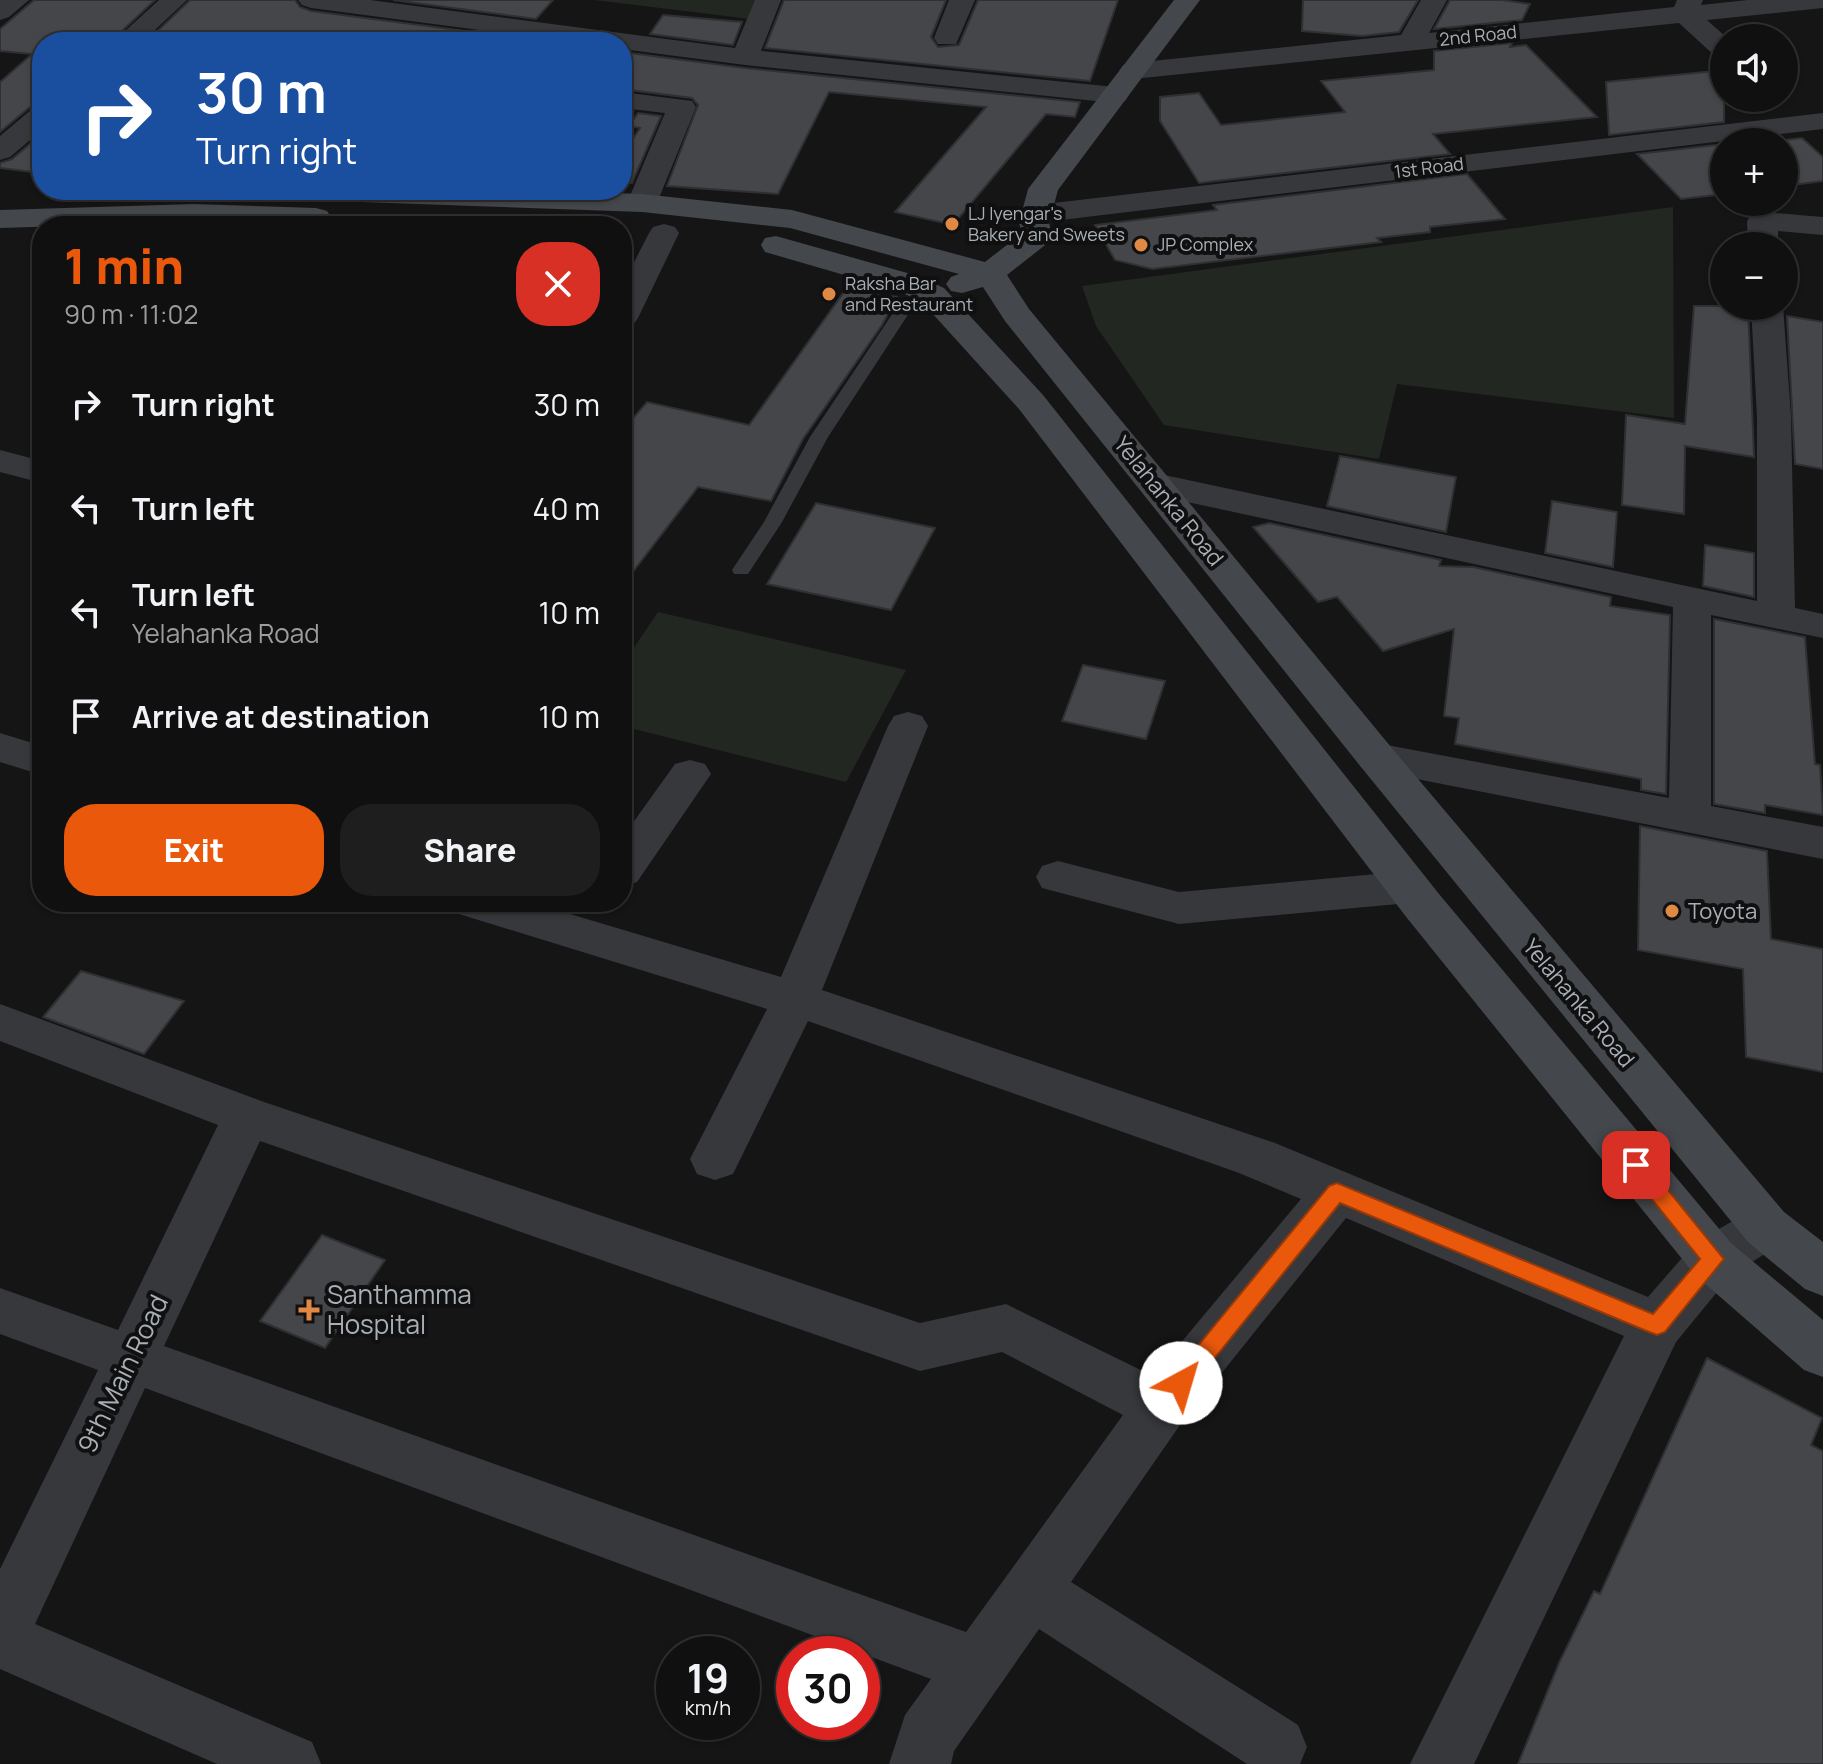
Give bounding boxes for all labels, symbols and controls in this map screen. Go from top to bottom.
street label: 2nd Road [1438,19,1518,51]
map controls [1710,24,1798,320]
button: sound [1710,24,1798,112]
text: 30 m [196,53,327,130]
icon: right [64,64,168,168]
text: Turn right [196,126,357,175]
button: + [1710,128,1798,216]
street label: 1st Road [1393,151,1465,183]
place label: LJ Iyengar's Bakery and Sweets [968,201,1125,246]
marker: LJ Iyengar's Bakery and Sweets [943,215,961,233]
place label: JP Complex [1157,232,1254,256]
button: − [1710,232,1798,320]
text: 1 min [64,233,184,298]
marker: JP Complex [1132,236,1150,254]
button: close [516,242,600,326]
place label: Raksha Bar and Restaurant [845,271,973,316]
marker: Raksha Bar and Restaurant [820,285,838,303]
text: 90 m · 11:02 [64,296,198,332]
icon: right [64,382,108,426]
text: Turn right [132,384,275,425]
text: 30 m [534,384,600,425]
street label: Yelahanka Road [1107,430,1231,572]
icon: left [64,486,108,530]
text: Turn left [132,488,255,529]
text: 40 m [533,488,600,529]
text: Turn left [132,574,255,615]
icon: left [64,590,108,634]
text: 10 m [539,592,600,633]
text: Yelahanka Road [132,615,320,651]
icon: arrive [64,694,108,738]
text: Arrive at destination [132,696,430,737]
text: 10 m [539,696,600,737]
button: Exit [64,804,324,896]
button: Share [340,804,600,896]
place label: Toyota [1688,896,1757,926]
marker: Toyota [1663,902,1681,920]
street label: Yelahanka Road [1516,933,1642,1073]
pin [1602,1131,1670,1199]
icon: arrive [1614,1143,1658,1187]
place label: Santhamma Hospital [327,1276,472,1342]
street label: 9th Main Road [68,1288,176,1459]
marker: Santhamma Hospital [298,1299,320,1321]
position arrow [1139,1341,1223,1425]
speed limit sign: 30 [776,1636,880,1740]
text: 19 [687,1650,729,1705]
text: km/h [685,1694,731,1721]

